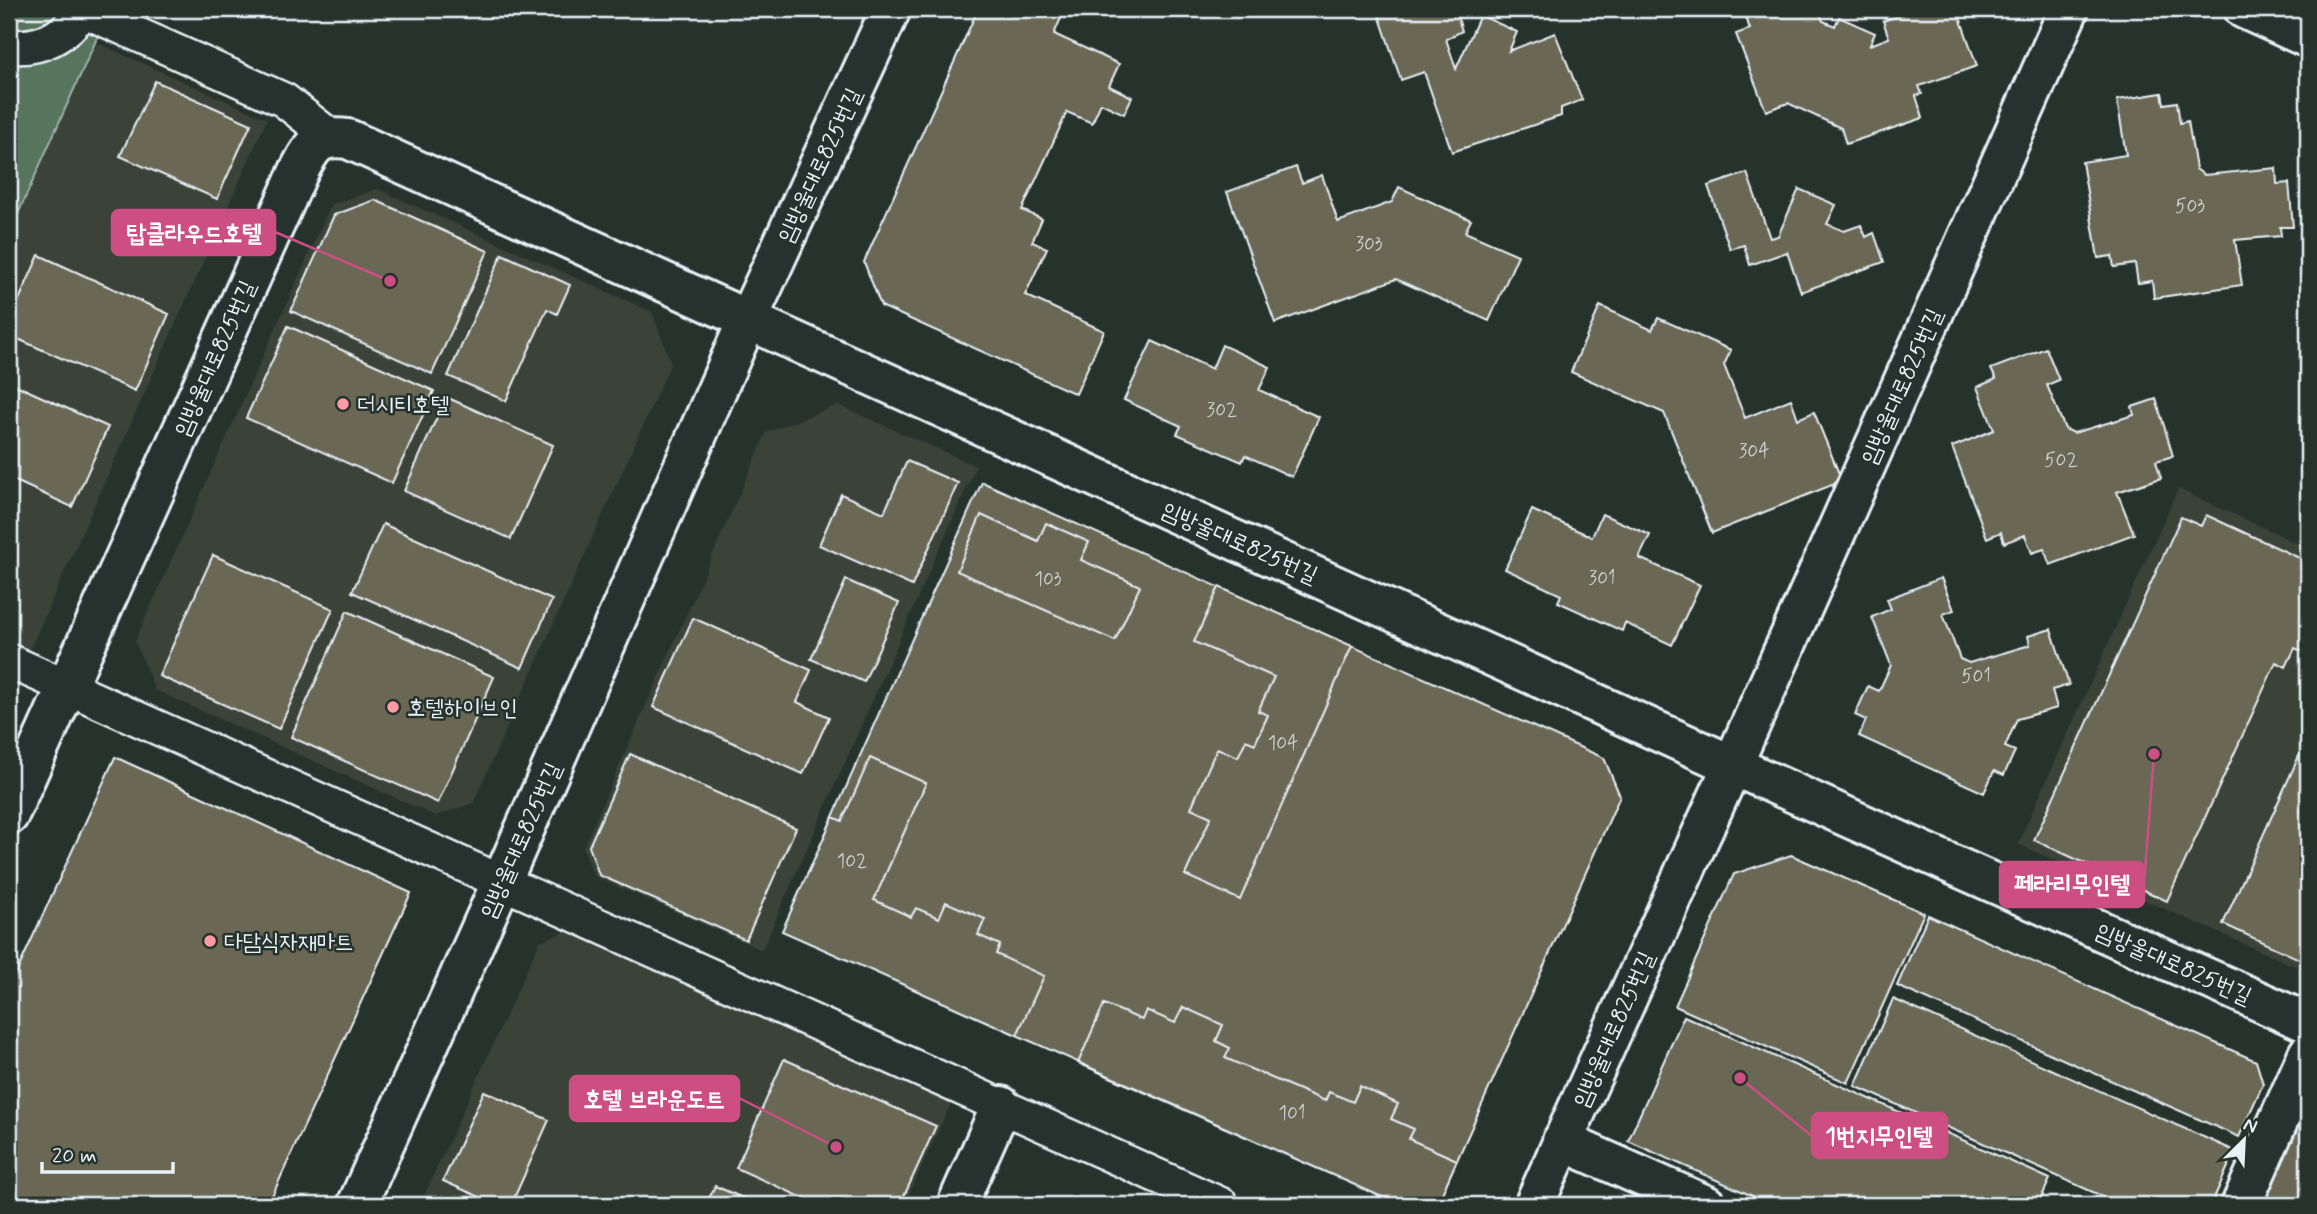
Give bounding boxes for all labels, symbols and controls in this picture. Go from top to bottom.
street label: 임방울대로825번길 [772,84,870,248]
house number: 503 [2175,194,2205,219]
callout: 탑클라우드호텔 [112,210,275,255]
text: 탑클라우드호텔 [126,219,262,250]
house number: 303 [1355,232,1383,257]
street label: 임방울대로825번길 [168,276,264,441]
street label: 임방울대로825번길 [1855,304,1951,469]
place label: 더시티호텔 [357,391,450,421]
marker: 더시티호텔 [335,396,351,412]
house number: 302 [1207,398,1237,423]
house number: 304 [1739,439,1769,464]
house number: 502 [2044,448,2078,473]
street label: 임방울대로825번길 [1157,496,1322,592]
house number: 301 [1589,566,1615,591]
house number: 103 [1034,567,1062,592]
house number: 501 [1961,664,1991,689]
place label: 호텔하이브인 [407,694,518,724]
marker: 호텔하이브인 [385,699,401,715]
house number: 104 [1268,731,1298,756]
street label: 임방울대로825번길 [474,758,570,923]
house number: 102 [837,849,867,874]
callout: 페라리무인텔 [2000,862,2144,907]
text: 페라리무인텔 [2014,870,2131,901]
street label: 임방울대로825번길 [2091,917,2256,1013]
place label: 다담식자재마트 [224,928,354,958]
marker: 다담식자재마트 [202,933,218,949]
street label: 임방울대로825번길 [1567,947,1663,1112]
callout: 호텔 브라운도트 [570,1076,739,1121]
text: 호텔 브라운도트 [583,1085,725,1116]
house number: 101 [1279,1101,1305,1126]
north arrow [2208,1106,2278,1176]
text: N [2239,1112,2261,1140]
callout: 1번지무인텔 [1812,1113,1947,1158]
text: 1번지무인텔 [1825,1122,1933,1153]
scale bar [42,1130,173,1174]
text: 20 m [52,1142,97,1170]

